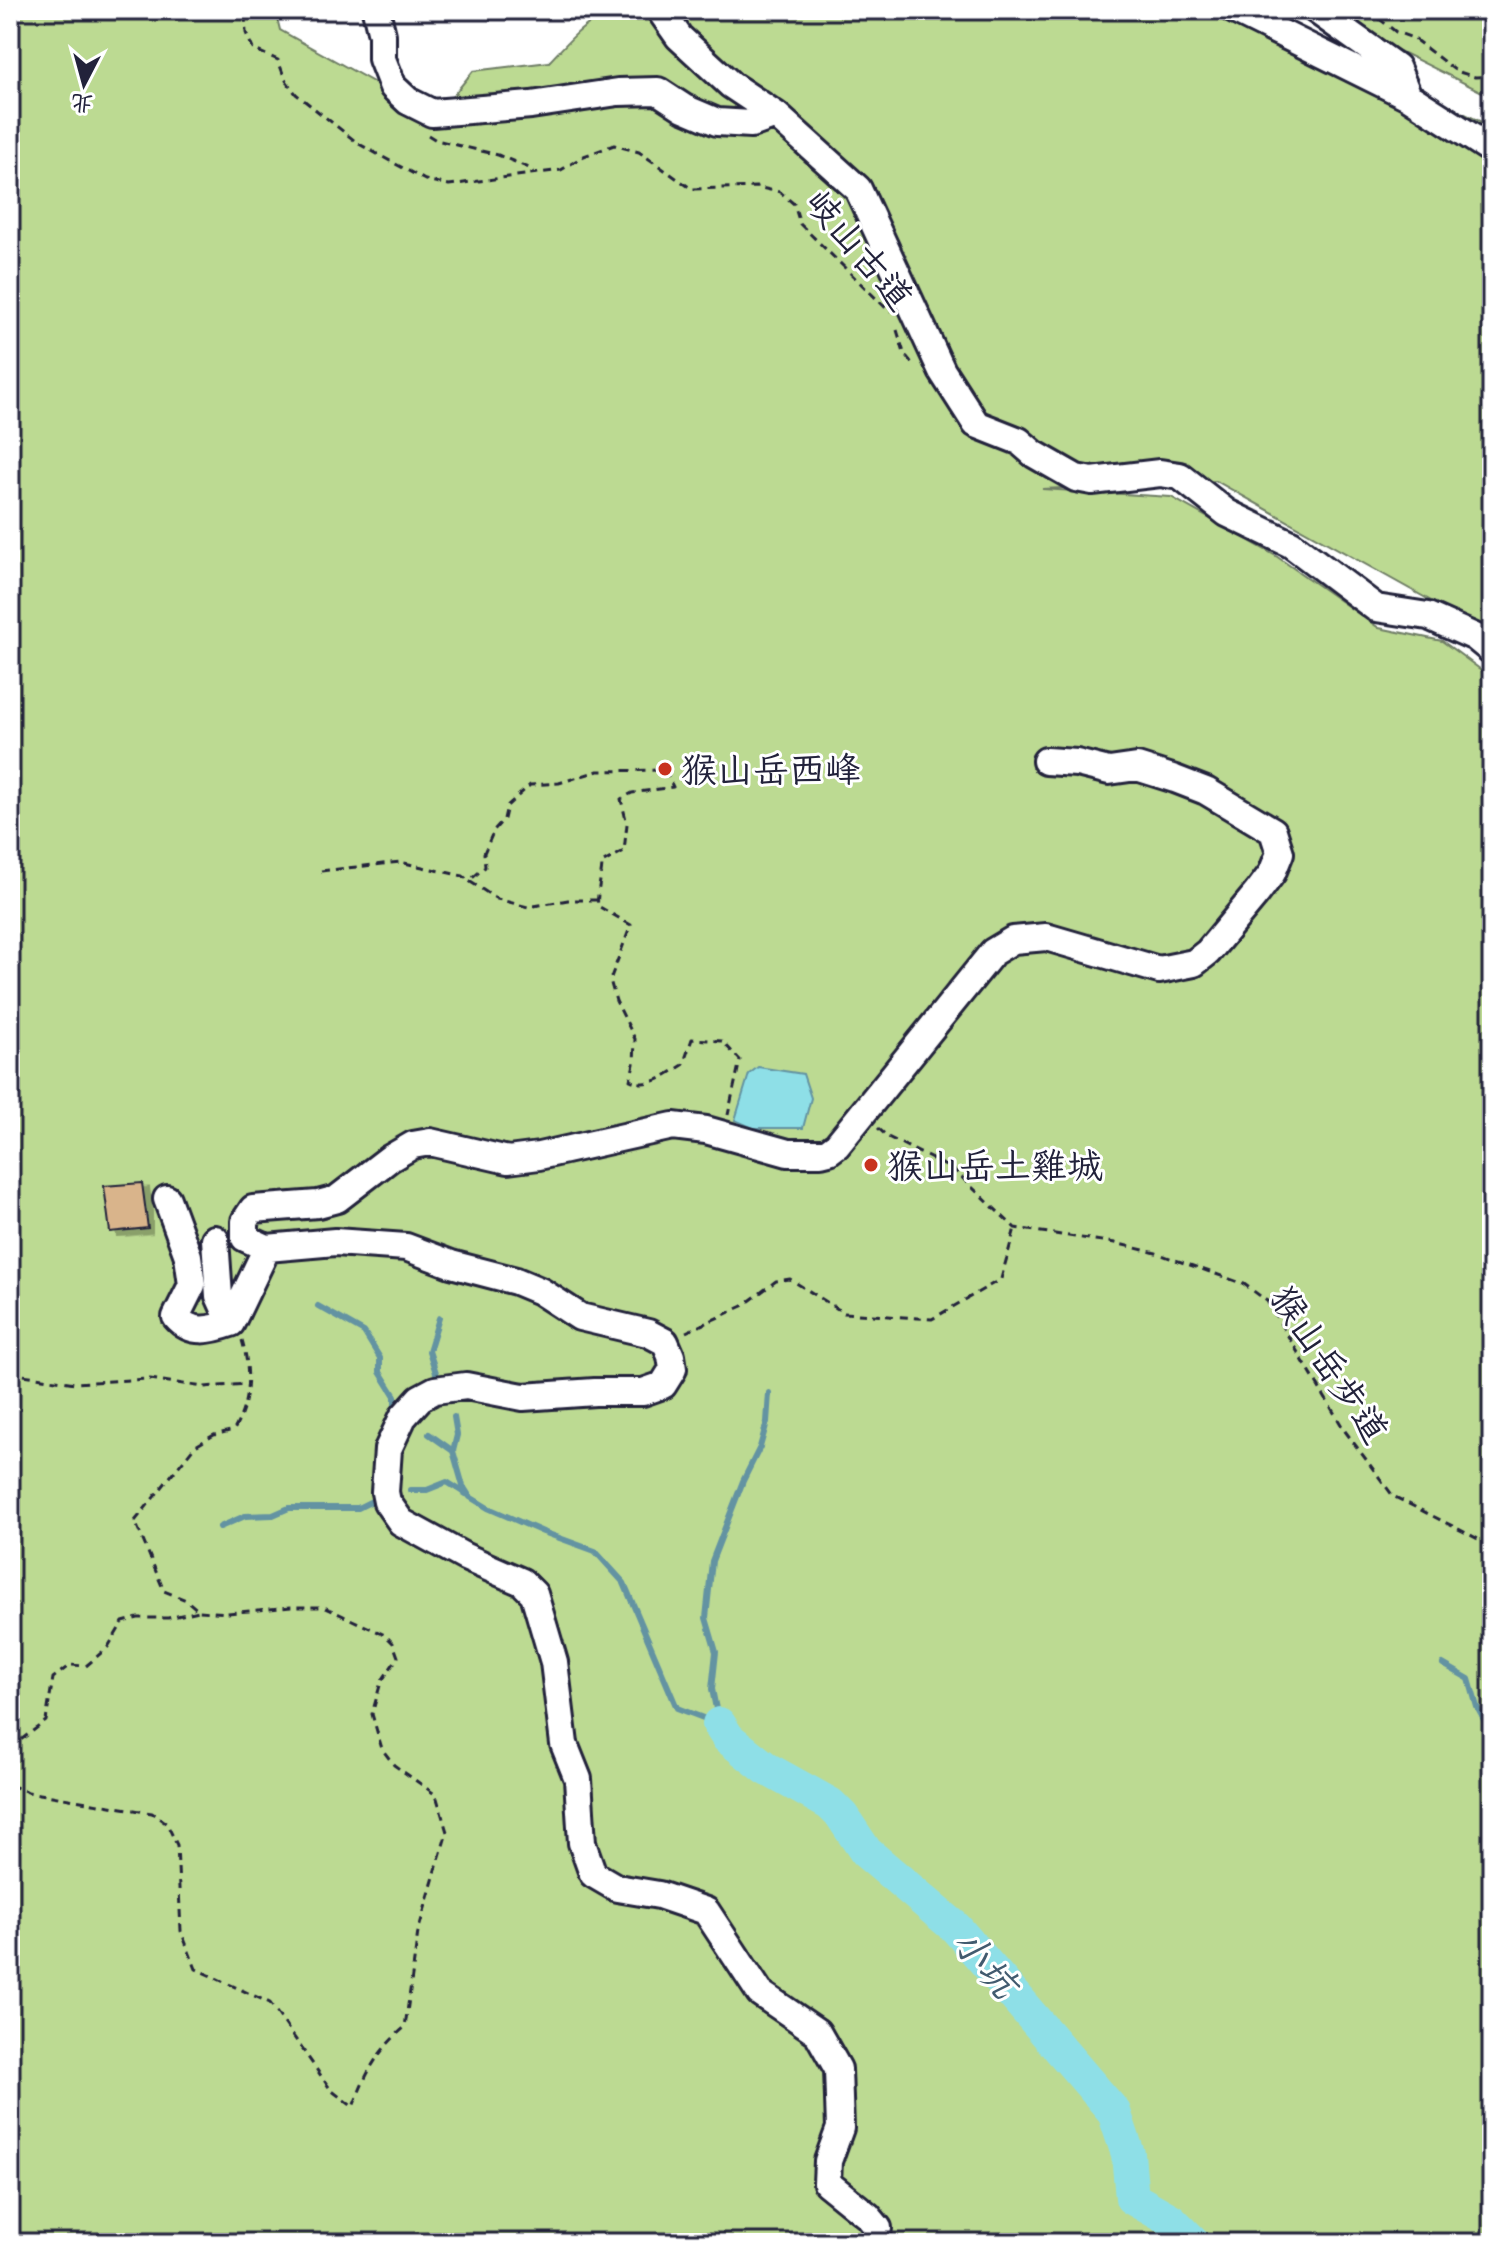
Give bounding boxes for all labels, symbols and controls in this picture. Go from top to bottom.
north arrow [44,44,124,124]
text: 北 [70,84,95,118]
street label: 岐山古道 [790,180,923,324]
place label: 猴山岳西峰 [681,747,861,800]
marker: 猴山岳西峰 [656,760,674,778]
place label: 猴山岳土雞城 [887,1143,1103,1196]
marker: 猴山岳土雞城 [862,1156,880,1174]
street label: 猴山岳步道 [1254,1277,1399,1456]
water label: 小坑 [936,1919,1031,2016]

